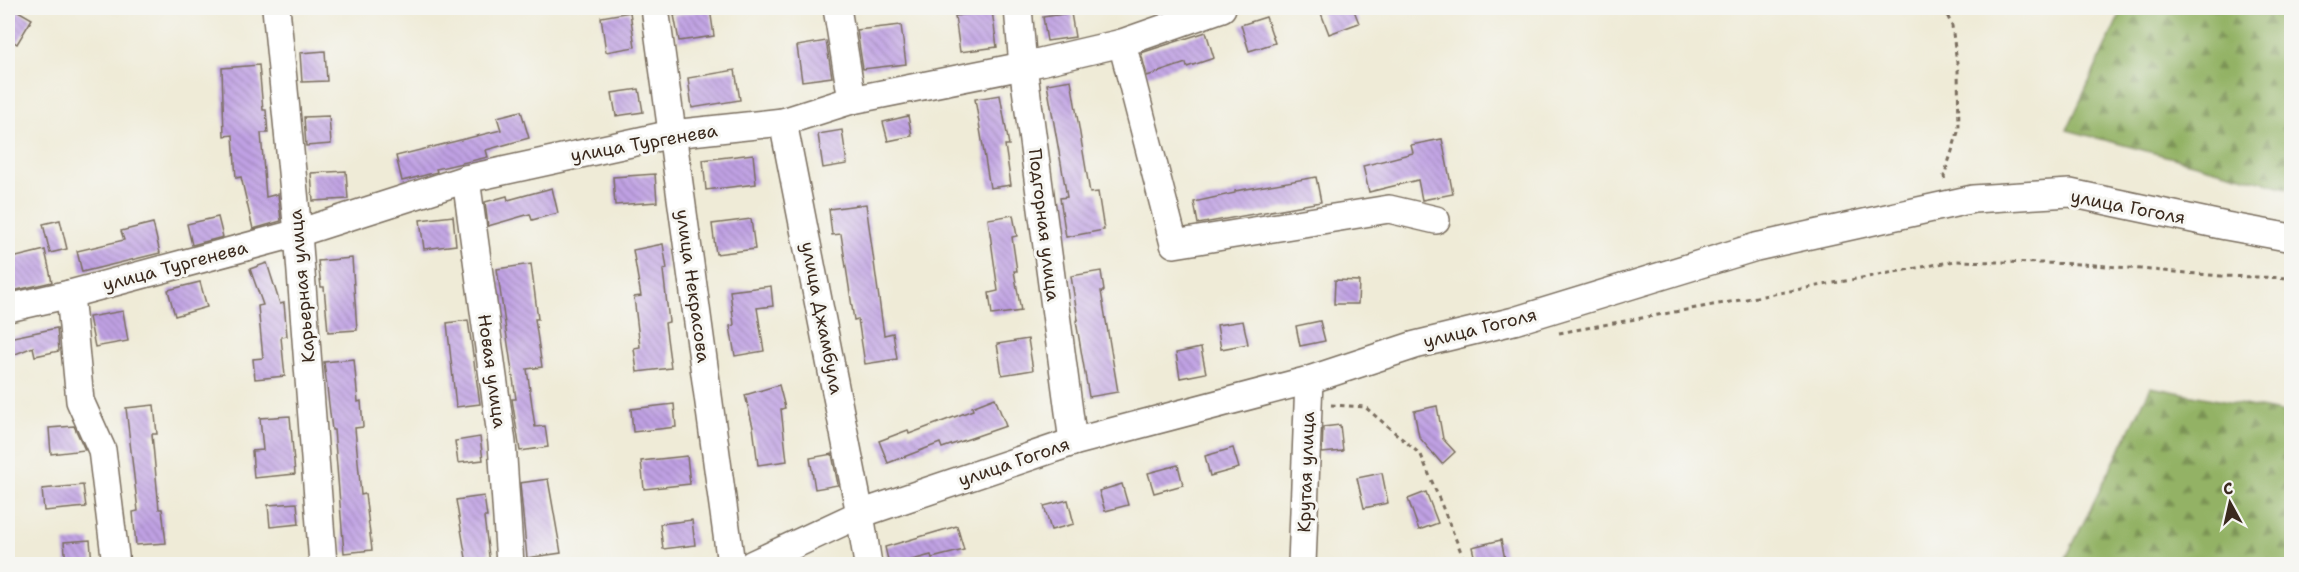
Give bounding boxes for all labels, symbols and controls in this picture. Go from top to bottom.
street label: улица Тургенева [569,118,719,168]
street label: Подгорная улица [1023,147,1065,303]
street label: улица Гоголя [2069,184,2187,230]
street label: Карьерная улица [283,208,321,364]
street label: улица Некрасова [670,208,716,364]
street label: улица Тургенева [100,235,250,297]
street label: улица Джамбула [795,240,849,396]
street label: улица Гоголя [1421,302,1539,354]
street label: Новая улица [472,312,512,430]
street label: Крутая улица [1292,411,1320,533]
street label: улица Гоголя [955,432,1073,492]
north arrow [2200,473,2260,533]
text: С [2222,478,2234,500]

